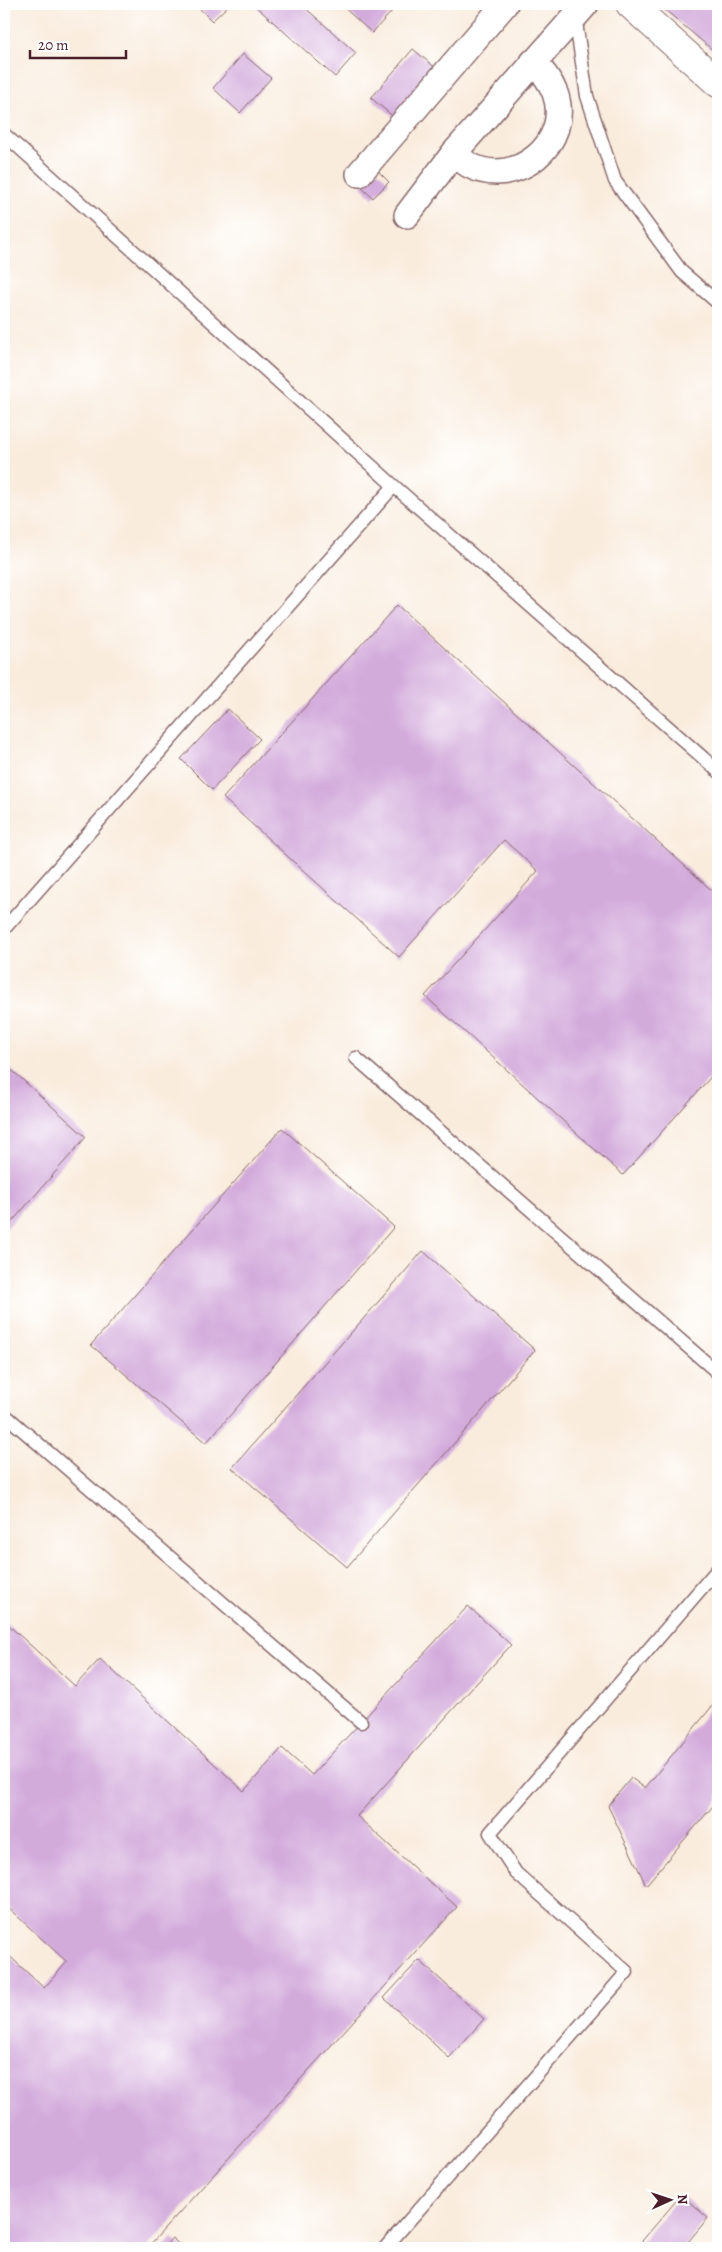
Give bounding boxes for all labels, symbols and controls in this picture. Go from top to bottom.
scale bar [30,28,126,60]
text: 20 m [38,35,69,55]
north arrow [644,2174,694,2224]
text: N [673,2194,692,2205]

